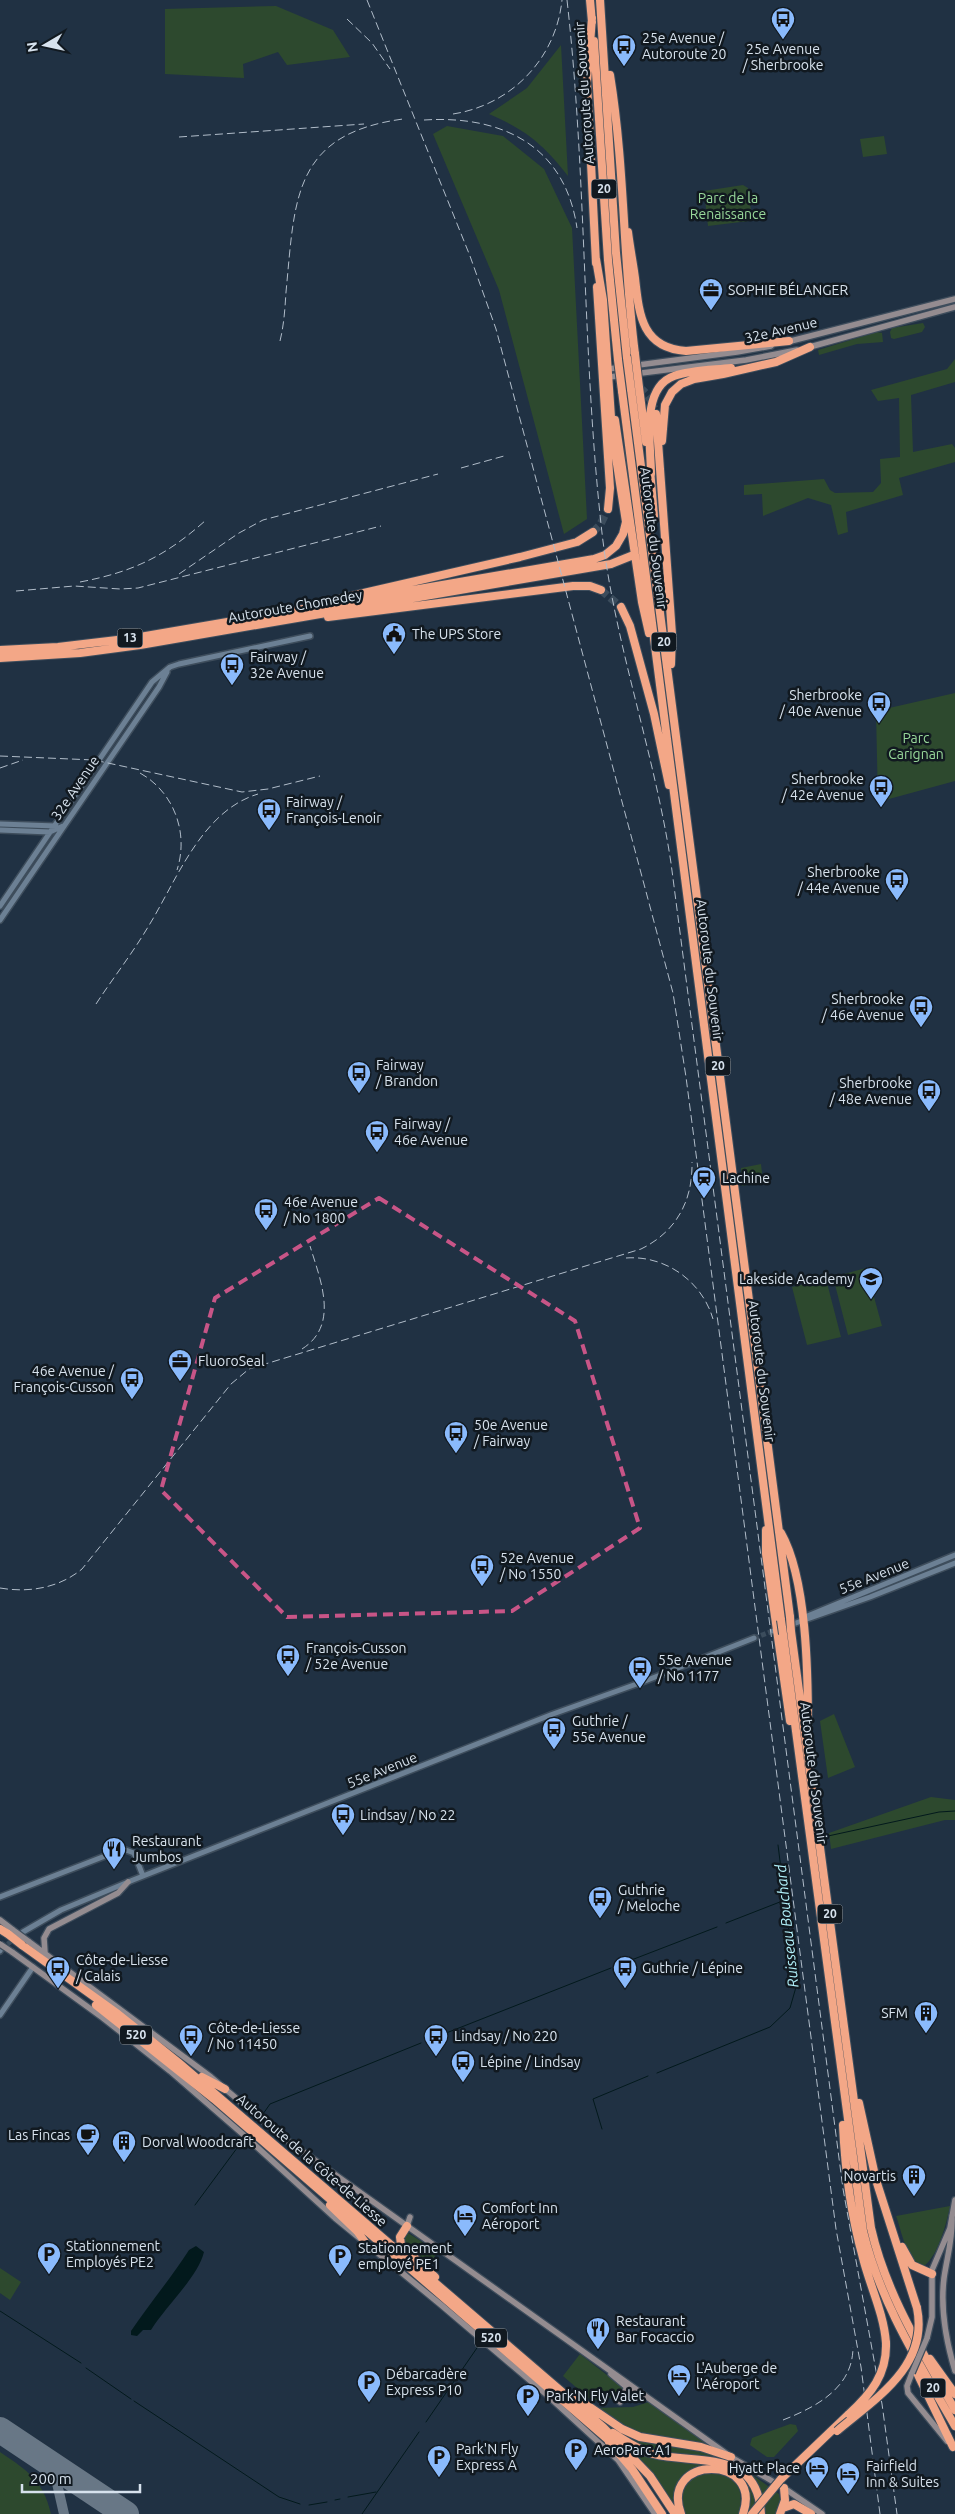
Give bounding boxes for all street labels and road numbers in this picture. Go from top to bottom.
street label: Autoroute du Souvenir [571,21,597,165]
road number: 20 [592,180,616,198]
street label: 32e Avenue [743,314,819,346]
street label: Autoroute du Souvenir [637,466,671,611]
street label: Autoroute Chomedey [227,586,364,626]
road number: 13 [118,628,142,648]
road number: 20 [652,632,676,652]
street label: 32e Avenue [48,753,102,823]
street label: Autoroute du Souvenir [693,898,727,1043]
road number: 20 [706,1056,730,1076]
street label: Autoroute du Souvenir [745,1299,779,1444]
street label: 55e Avenue [837,1555,911,1597]
street label: Autoroute du Souvenir [797,1701,831,1846]
street label: 55e Avenue [345,1749,419,1791]
road number: 20 [818,1905,842,1924]
road number: 520 [120,2026,152,2044]
street label: Autoroute de la Côte-de-Liesse [234,2090,390,2230]
road number: 520 [475,2328,507,2348]
road number: 20 [920,2378,946,2398]

